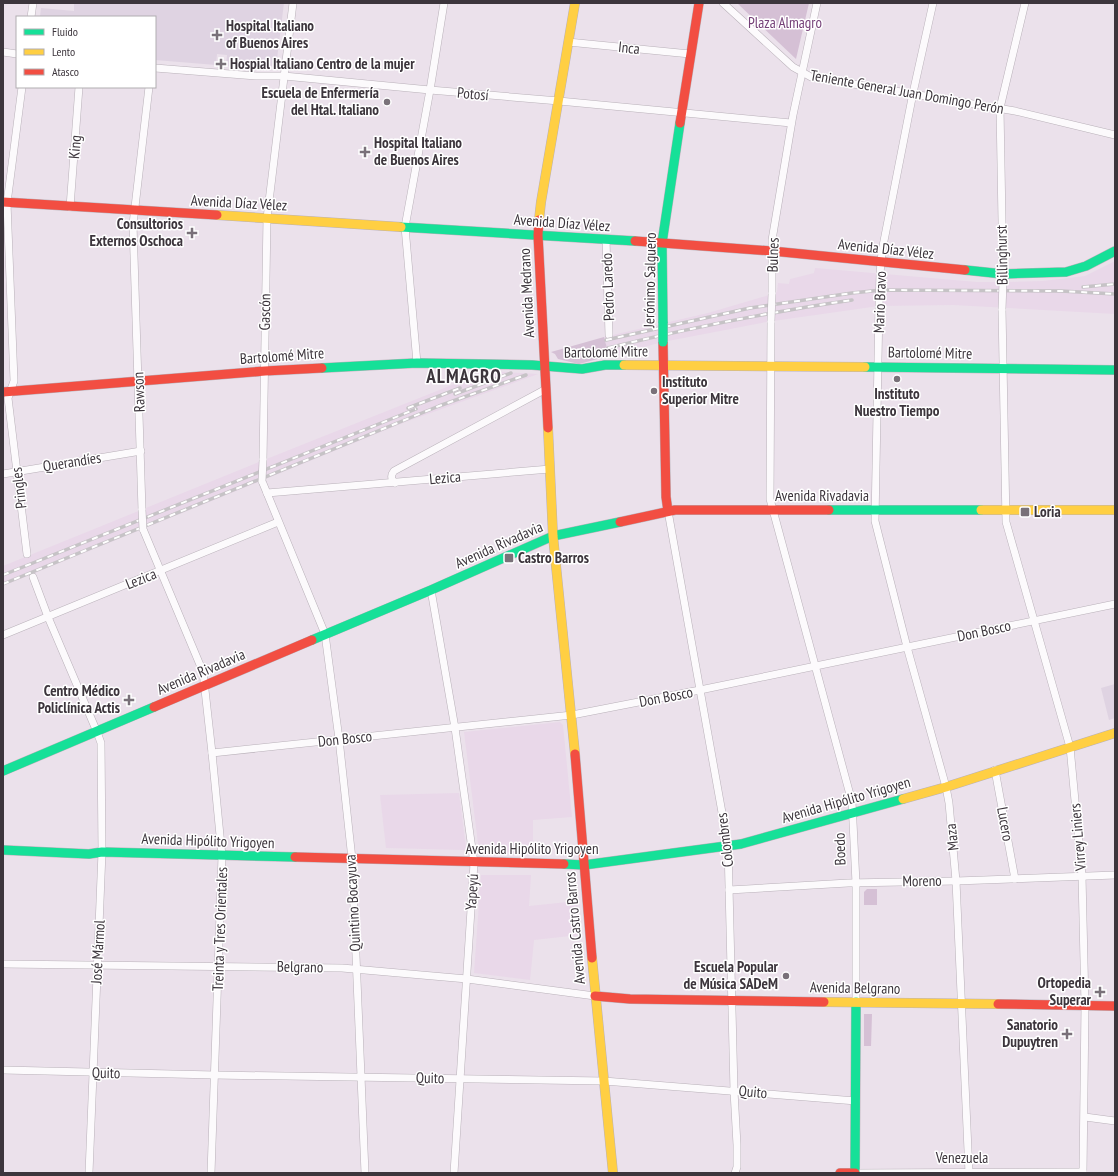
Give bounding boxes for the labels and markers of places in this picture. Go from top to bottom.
place label: Hospital Italiano of Buenos Aires [226,16,314,52]
marker: Hospital Italiano of Buenos Aires [211,29,223,41]
place label: Hospial Italiano Centro de la mujer [230,54,415,73]
marker: Hospial Italiano Centro de la mujer [215,58,227,70]
place label: Escuela de Enfermería del Htal. Italiano [262,83,379,119]
marker: Escuela de Enfermería del Htal. Italiano [382,97,392,107]
place label: Hospital Italiano de Buenos Aires [374,133,462,169]
marker: Hospital Italiano de Buenos Aires [359,146,371,158]
place label: Consultorios Externos Oschoca [90,214,183,250]
marker: Consultorios Externos Oschoca [186,227,198,239]
place label: Instituto Superior Mitre [662,372,739,408]
marker: Instituto Nuestro Tiempo [892,374,902,384]
place label: Instituto Nuestro Tiempo [855,384,940,420]
marker: Instituto Superior Mitre [649,386,659,396]
place label: Loria [1034,502,1061,521]
marker: Loria [1019,506,1031,518]
place label: Castro Barros [518,548,589,567]
marker: Castro Barros [503,552,515,564]
place label: Centro Médico Policlínica Actis [38,681,120,717]
marker: Centro Médico Policlínica Actis [123,694,135,706]
place label: Escuela Popular de Música SADeM [684,957,779,993]
marker: Escuela Popular de Música SADeM [781,971,791,981]
place label: Ortopedia Superar [1038,973,1092,1009]
marker: Ortopedia Superar [1094,986,1106,998]
place label: Sanatorio Dupuytren [1002,1015,1058,1051]
marker: Sanatorio Dupuytren [1061,1028,1073,1040]

